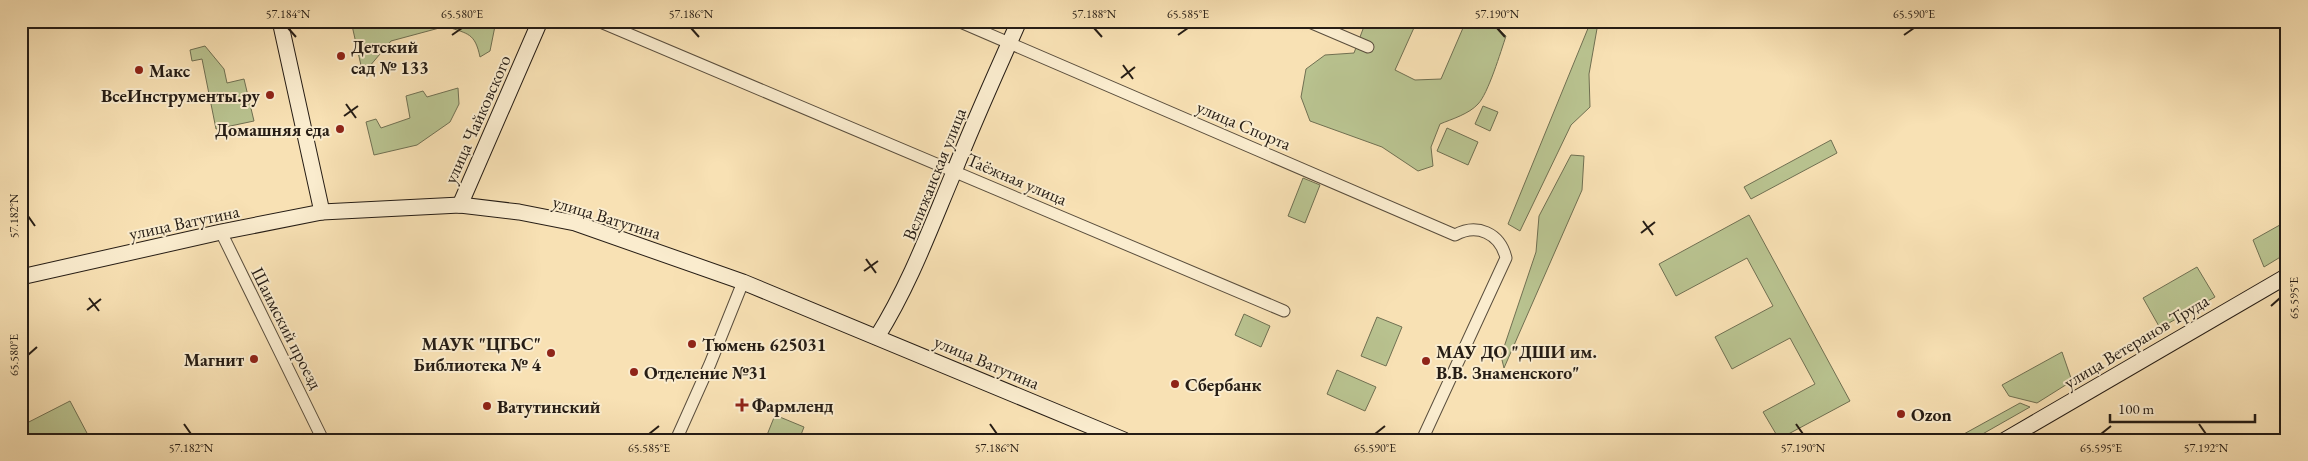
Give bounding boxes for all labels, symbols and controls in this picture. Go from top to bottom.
text: 57.184°N [266,6,311,22]
text: 65.580°E [441,6,483,22]
text: 57.186°N [669,6,714,22]
text: 57.188°N [1072,6,1117,22]
text: 65.585°E [1167,6,1209,22]
text: 57.190°N [1475,6,1520,22]
text: 65.590°E [1893,6,1935,22]
place label: Детский сад № 133 [351,35,429,79]
marker: Детский сад № 133 [335,50,347,62]
street label: улица Чайковского [438,51,516,187]
place label: Макс [149,59,191,82]
marker: Макс [133,64,145,76]
place label: ВсеИнструменты.ру [101,84,260,107]
marker: ВсеИнструменты.ру [264,89,276,101]
street label: улица Спорта [1193,95,1295,155]
street label: Велижанская улица [897,104,971,244]
place label: Домашняя еда [215,118,330,141]
marker: Домашняя еда [334,123,346,135]
street label: Таёжная улица [963,148,1071,211]
street label: улица Ватутина [550,190,665,245]
text: 57.182°N [6,193,22,238]
street label: улица Ватутина [127,199,242,245]
street label: Шаимский проезд [246,263,328,393]
text: 65.595°E [2286,277,2302,319]
street label: улица Ветеранов Труда [2059,288,2213,393]
street label: улица Ватутина [931,330,1044,395]
place label: МАУК "ЦГБС" Библиотека № 4 [414,332,541,376]
place label: Тюмень 625031 [702,333,826,356]
text: 65.580°E [6,334,22,376]
marker: Тюмень 625031 [686,338,698,350]
place label: МАУ ДО "ДШИ им. В.В. Знаменского" [1436,340,1597,384]
marker: МАУК "ЦГБС" Библиотека № 4 [545,347,557,359]
place label: Магнит [184,348,244,371]
marker: Магнит [248,353,260,365]
marker: МАУ ДО "ДШИ им. В.В. Знаменского" [1420,355,1432,367]
place label: Отделение №31 [644,361,767,384]
marker: Отделение №31 [628,366,640,378]
place label: Сбербанк [1185,373,1261,396]
marker: Сбербанк [1169,378,1181,390]
scale bar [2110,391,2256,423]
place label: Фармленд [752,394,834,417]
place label: Ватутинский [497,395,601,418]
marker: Фармленд [736,399,748,411]
text: 100 m [2118,399,2155,418]
marker: Ватутинский [481,400,493,412]
place label: Ozon [1911,403,1952,426]
marker: Ozon [1895,408,1907,420]
text: 57.182°N [169,440,214,456]
text: 65.585°E [628,440,670,456]
text: 57.186°N [975,440,1020,456]
text: 65.590°E [1354,440,1396,456]
text: 57.190°N [1781,440,1826,456]
text: 65.595°E [2080,440,2122,456]
text: 57.192°N [2184,440,2229,456]

